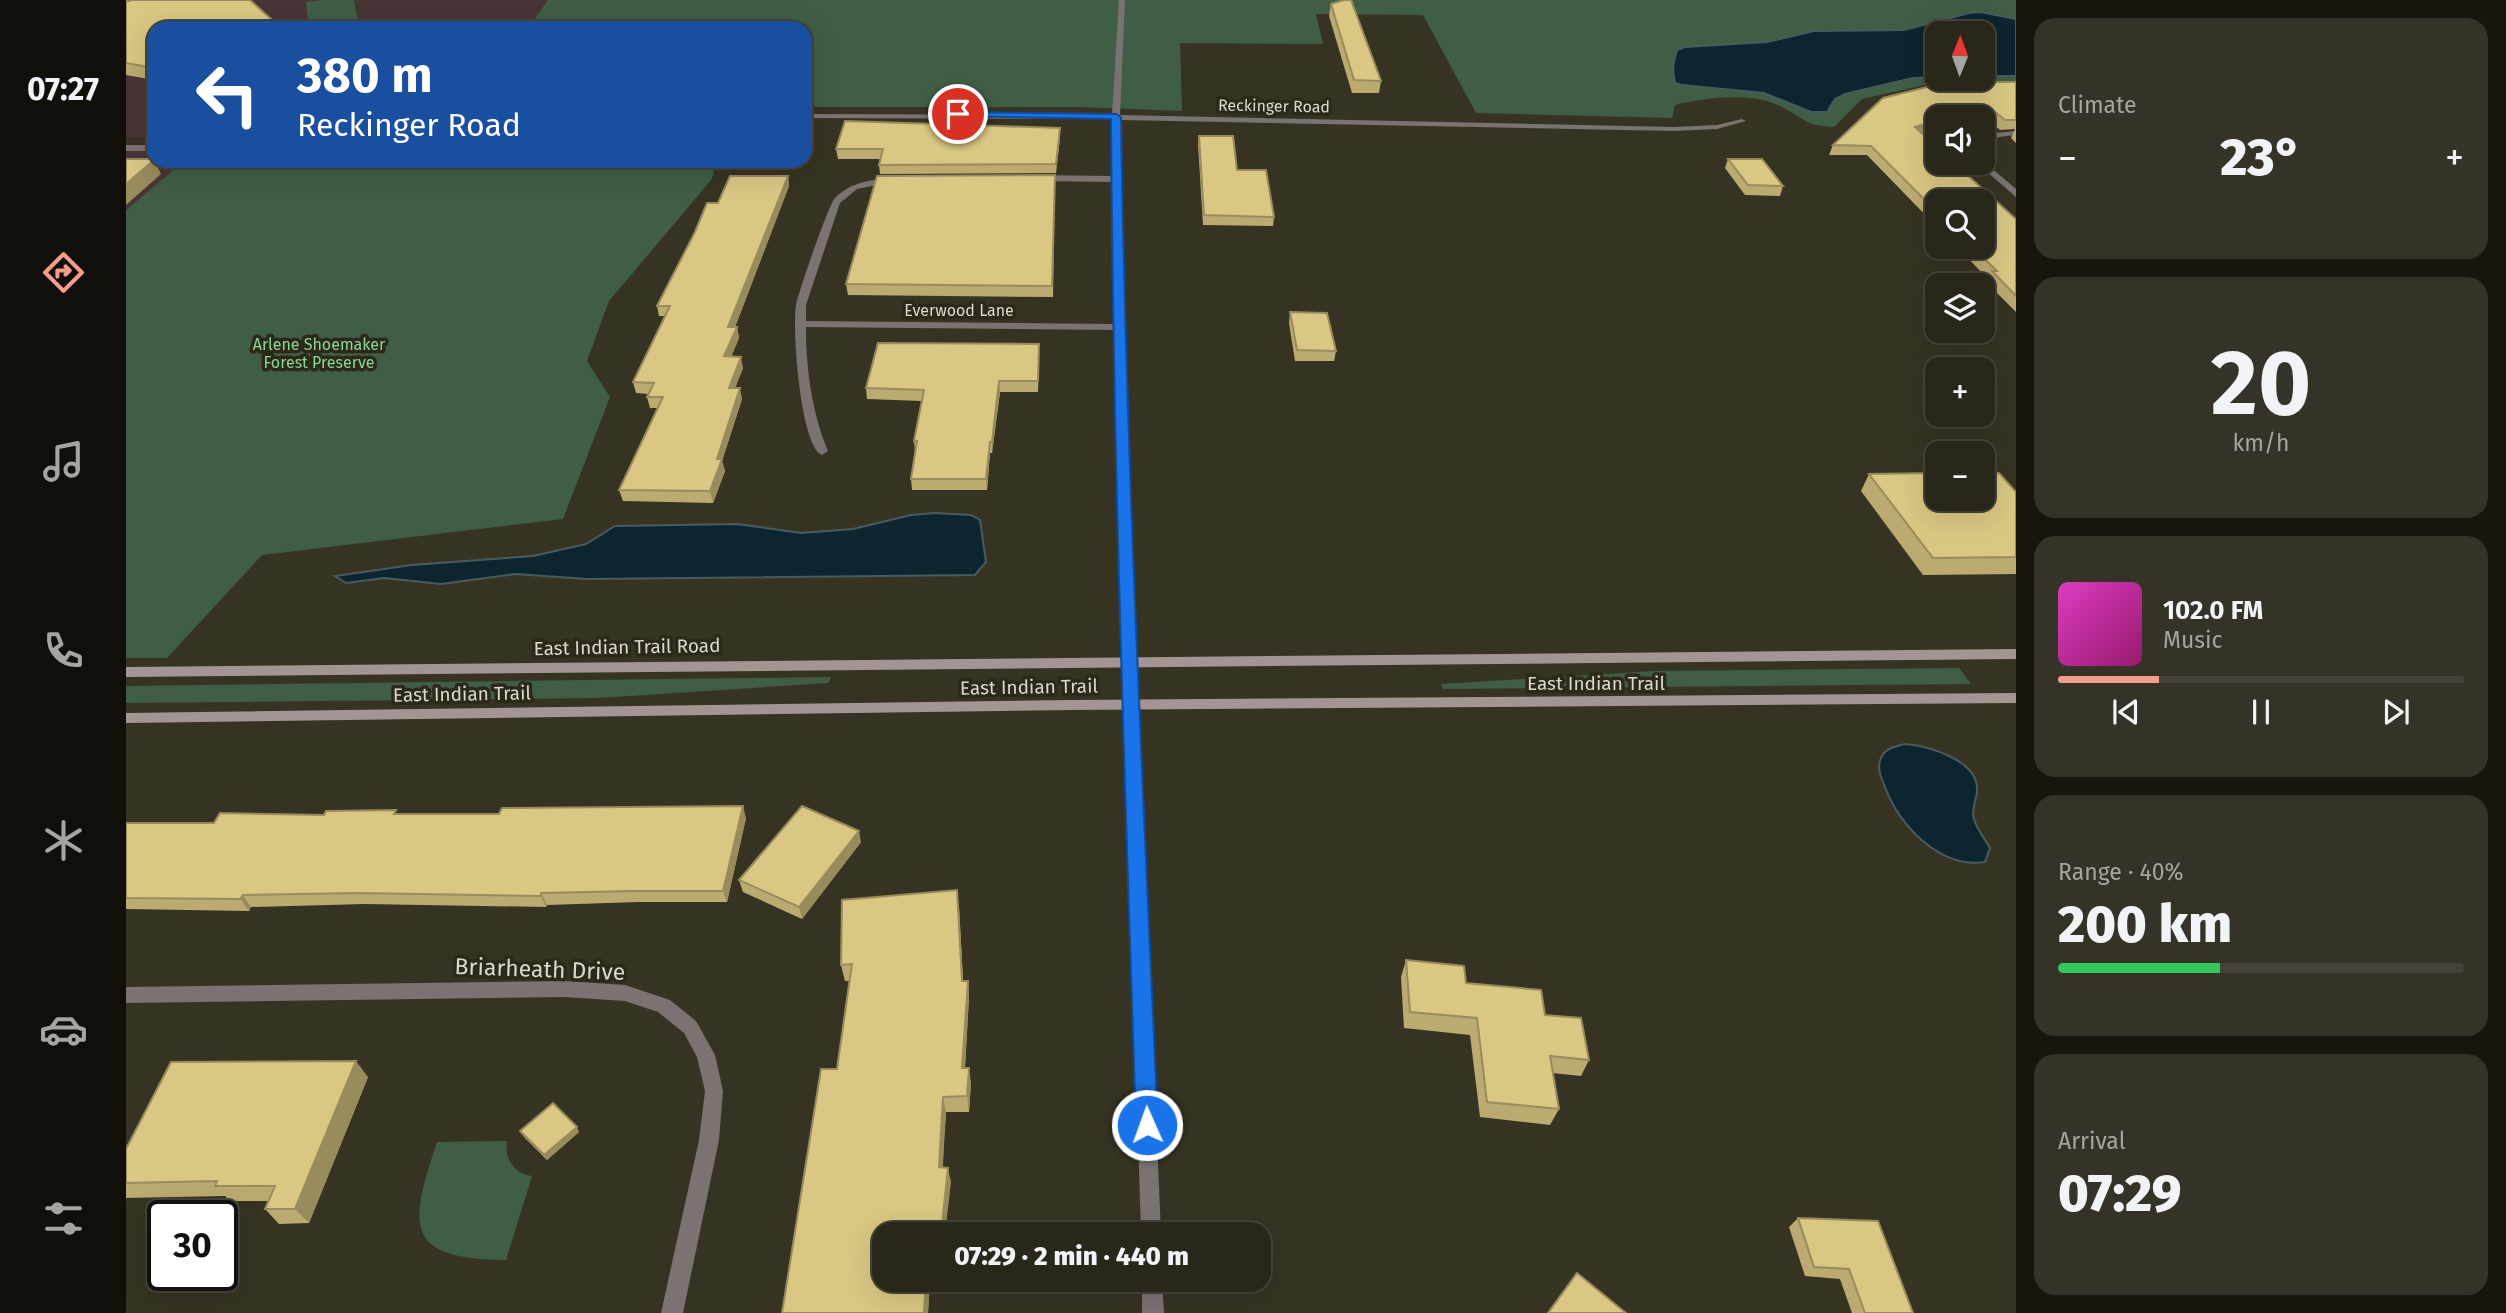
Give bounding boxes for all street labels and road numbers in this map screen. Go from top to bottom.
street label: Reckinger Road [1218,96,1330,116]
street label: Everwood Lane [904,301,1014,320]
street label: East Indian Trail Road [533,634,721,660]
street label: East Indian Trail [1527,672,1665,695]
street label: East Indian Trail [960,674,1099,700]
street label: East Indian Trail [393,681,532,707]
street label: Briarheath Drive [454,952,626,986]

